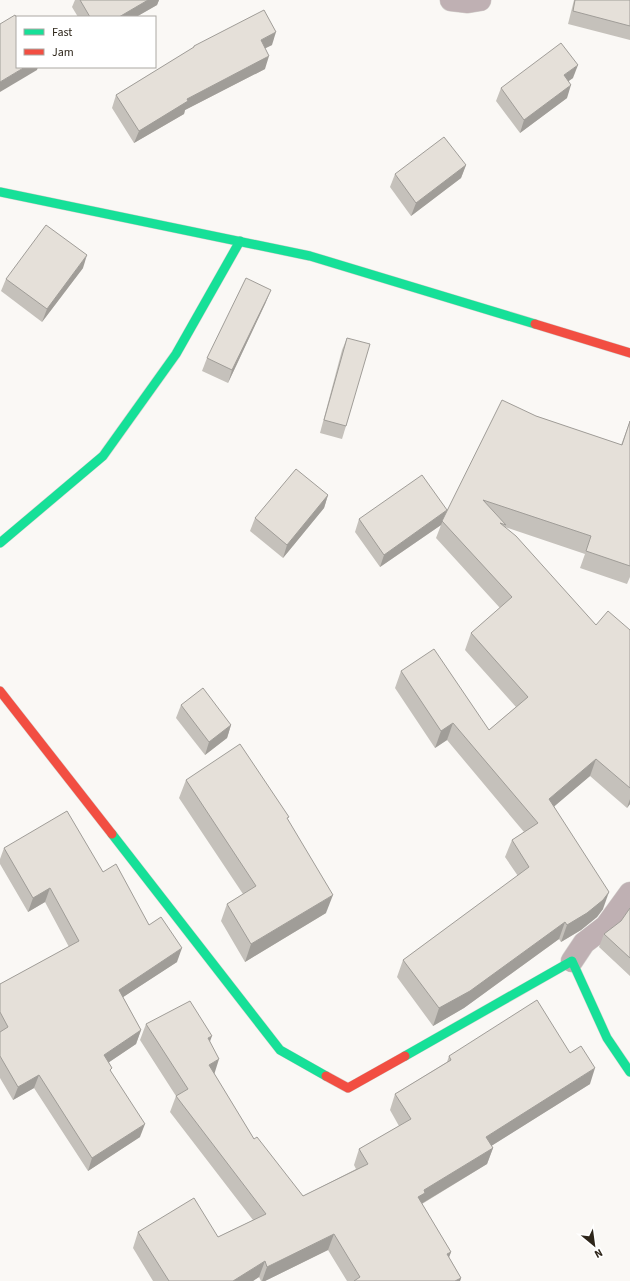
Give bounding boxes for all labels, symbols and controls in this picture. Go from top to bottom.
legend [16,16,156,68]
text: Fast [52,24,72,41]
text: Jam [52,44,74,61]
north arrow [574,1225,614,1265]
text: N [592,1245,605,1262]

